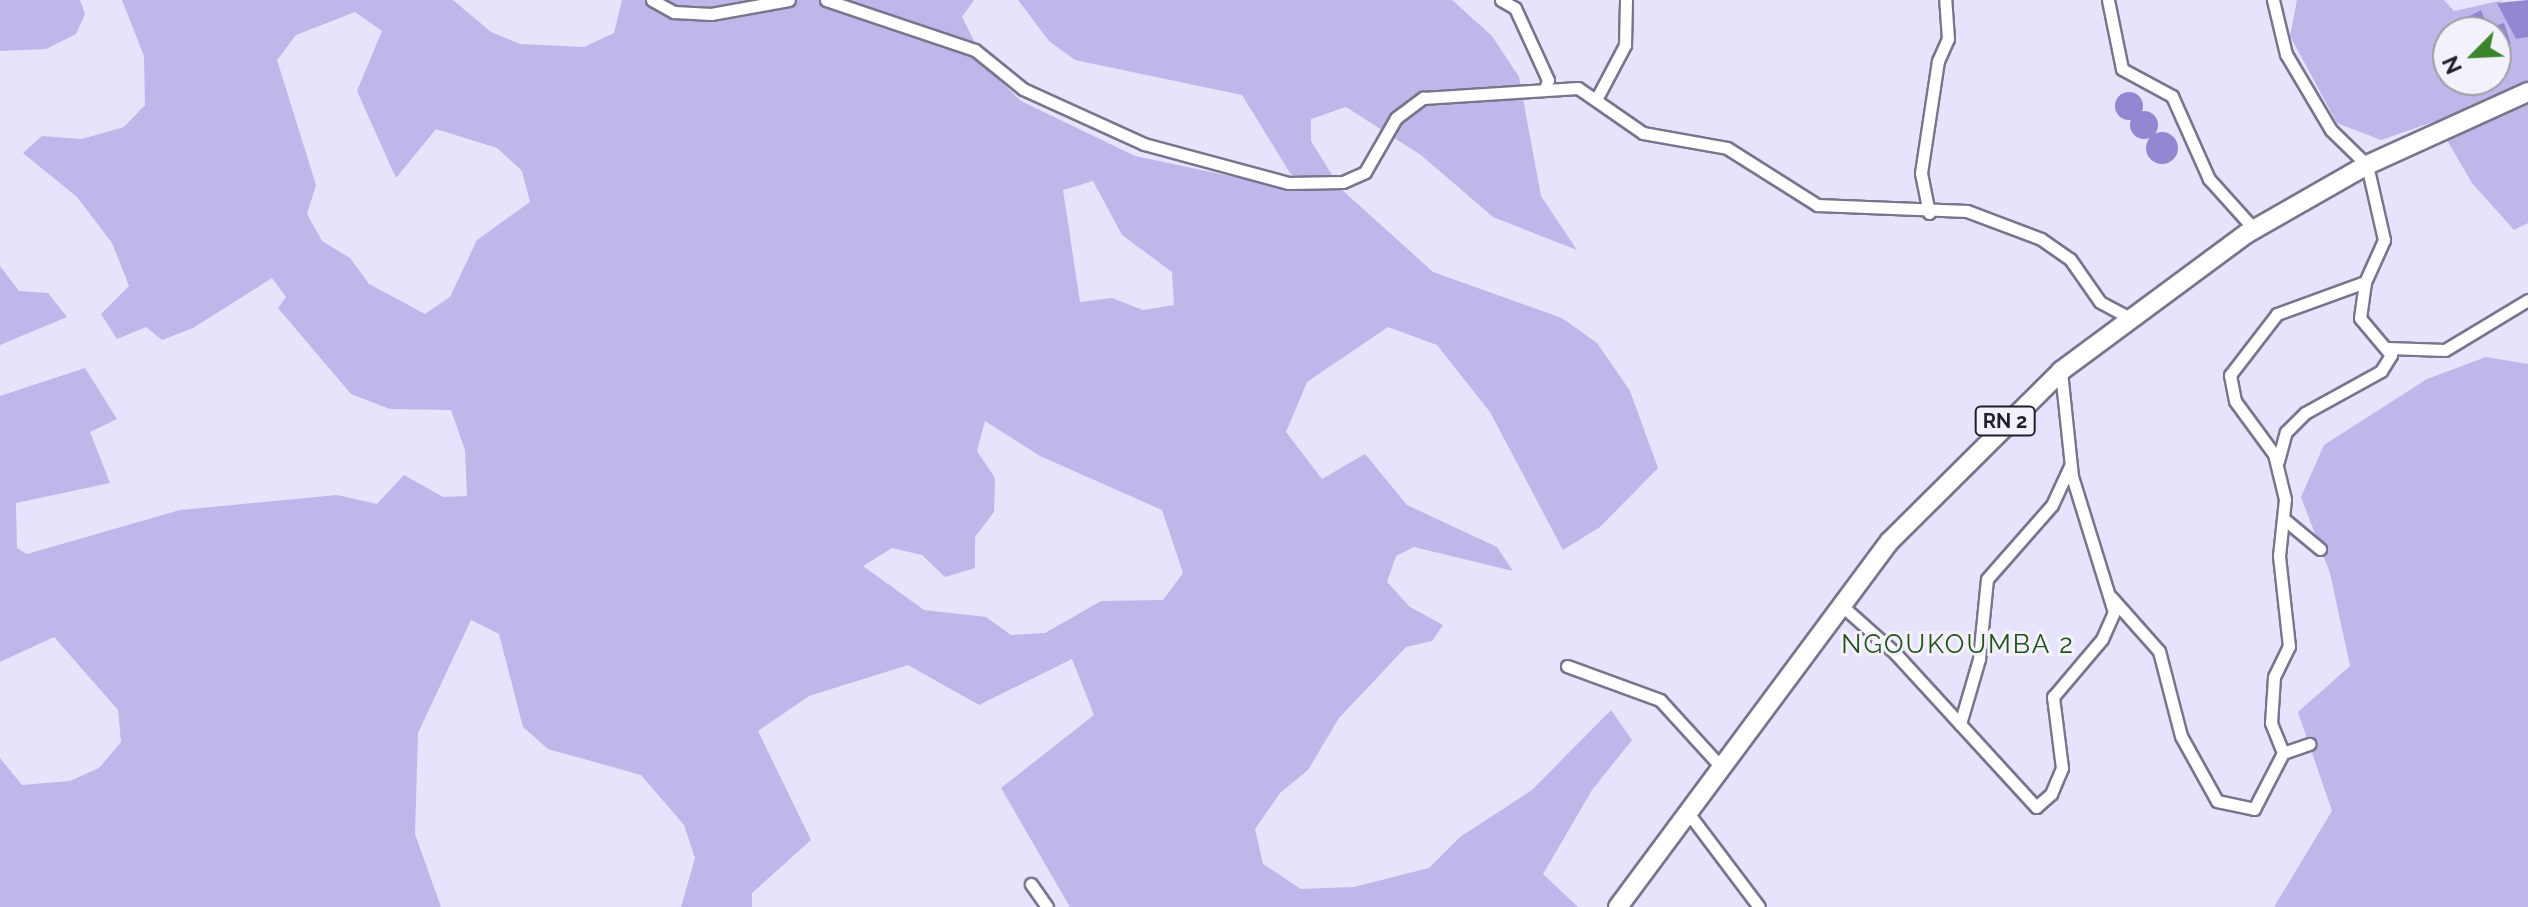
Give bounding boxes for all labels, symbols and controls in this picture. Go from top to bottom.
north arrow [2432,16,2512,96]
text: N [2437,52,2467,78]
road number: RN 2 [1973,405,2037,437]
district label: NGOUKOUMBA 2 [1841,629,2075,661]

